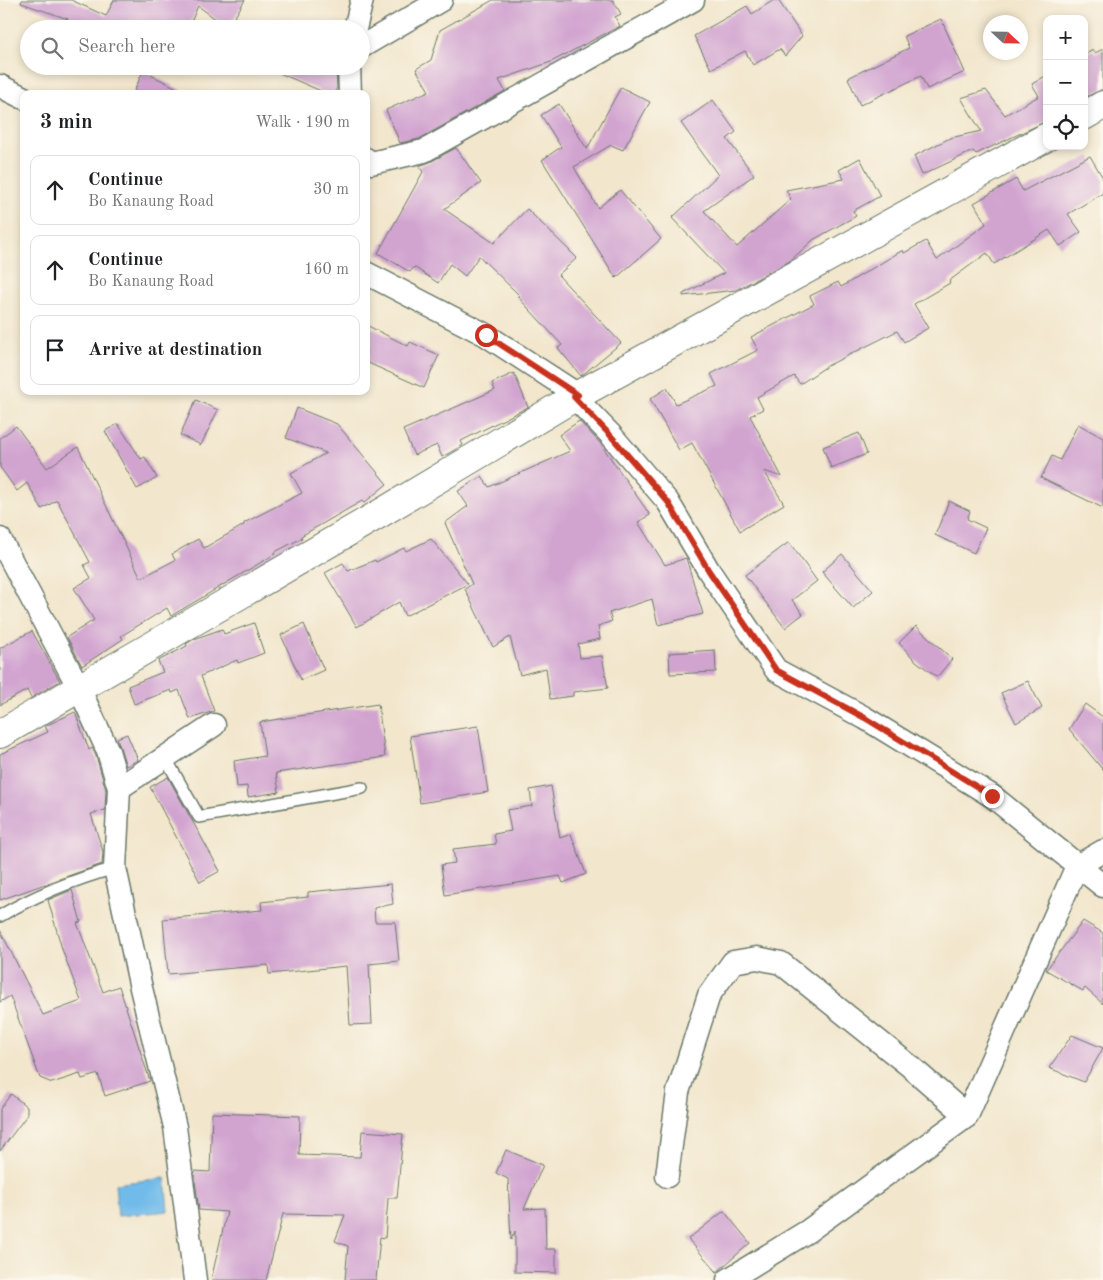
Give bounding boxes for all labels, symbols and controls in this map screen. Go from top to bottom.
north arrow [983,15,1028,60]
map controls [1043,15,1088,150]
button: + [1043,15,1088,60]
search box [20,20,370,75]
icon: search [38,34,66,62]
text: Search here [78,38,175,57]
button: − [1043,60,1088,105]
button: locate [1043,105,1088,150]
text: 3 min [40,112,93,133]
text: Walk · 190 m [255,115,350,131]
text: Continue [88,171,163,190]
icon: ahead [41,176,69,204]
text: 30 m [313,182,349,198]
text: Bo Kanaung Road [88,194,214,210]
text: Continue [88,251,163,270]
icon: ahead [41,256,69,284]
text: 160 m [304,262,349,278]
text: Bo Kanaung Road [88,274,214,290]
route start [475,324,498,347]
icon: arrive [41,336,69,364]
text: Arrive at destination [88,341,262,360]
route end [981,785,1004,808]

